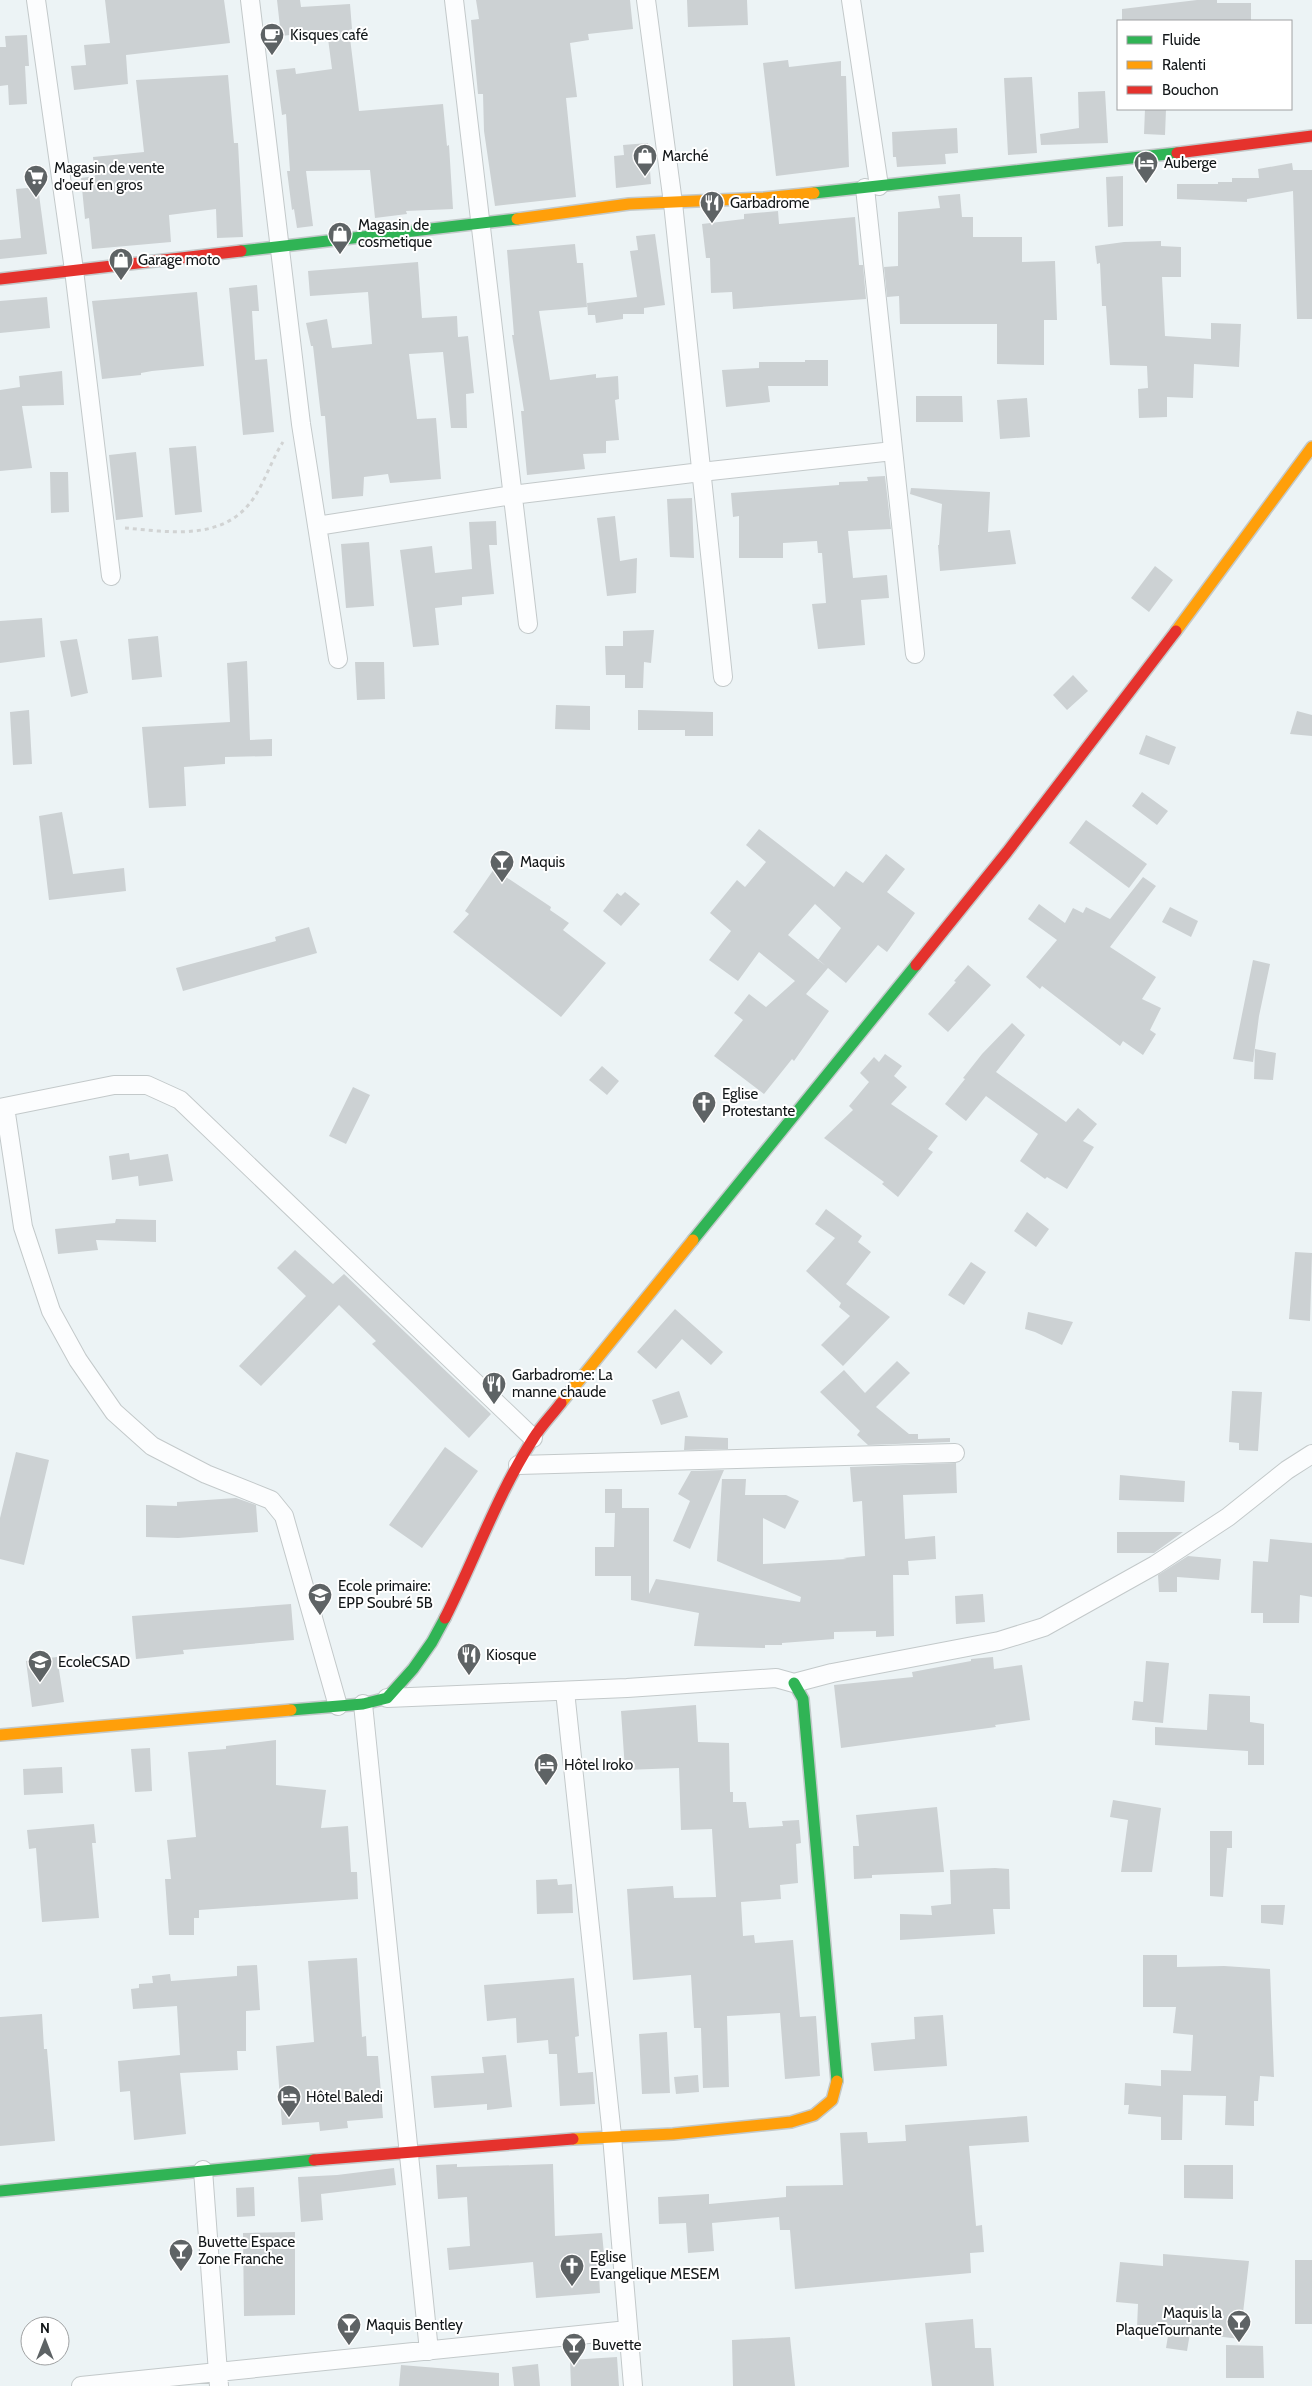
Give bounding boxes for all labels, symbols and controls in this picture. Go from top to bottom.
legend [1117,20,1292,110]
cafe icon: Kisques café [259,22,285,56]
place label: Kisques café [290,26,368,44]
text: Fluide [1162,31,1201,49]
text: Ralenti [1162,56,1206,74]
text: Bouchon [1162,81,1219,99]
shop icon: Marché [632,143,658,177]
place label: Marché [662,147,709,165]
hotel icon: Auberge [1133,150,1159,184]
place label: Auberge [1164,154,1217,172]
place label: Magasin de vente d'oeuf en gros [54,159,165,194]
supermarket icon: Magasin de vente d'oeuf en gros [23,164,49,198]
restaurant icon: Garbadrome [699,190,725,224]
place label: Garbadrome [730,194,810,212]
place label: Magasin de cosmetique [358,216,432,251]
shop icon: Magasin de cosmetique [327,221,353,255]
shop icon: Garage moto [108,247,134,281]
place label: Garage moto [138,251,220,269]
bar icon: Maquis [489,849,515,883]
place label: Maquis [520,853,565,871]
place label: Eglise Protestante [722,1085,796,1120]
church icon: Eglise Protestante [691,1090,717,1124]
place label: Garbadrome: La manne chaude [512,1366,614,1401]
restaurant icon: Garbadrome: La manne chaude [481,1371,507,1405]
place label: Ecole primaire: EPP Soubré 5B [338,1577,433,1612]
school or university icon: Ecole primaire: EPP Soubré 5B [307,1582,333,1616]
restaurant icon: Kiosque [456,1642,482,1676]
place label: Kiosque [486,1646,537,1664]
school or university icon: EcoleCSAD [27,1649,53,1683]
place label: EcoleCSAD [58,1653,130,1671]
hotel icon: Hôtel Iroko [533,1752,559,1786]
place label: Hôtel Iroko [564,1756,633,1774]
hotel icon: Hôtel Baledi [276,2084,302,2118]
place label: Hôtel Baledi [306,2088,383,2106]
place label: Buvette Espace Zone Franche [198,2233,295,2268]
bar icon: Buvette Espace Zone Franche [168,2238,194,2272]
place label: Eglise Evangelique MESEM [590,2248,720,2283]
church icon: Eglise Evangelique MESEM [559,2253,585,2287]
place label: Maquis la PlaqueTournante [1116,2304,1223,2339]
bar icon: Maquis la PlaqueTournante [1226,2309,1252,2343]
bar icon: Maquis Bentley [336,2312,362,2346]
north arrow [20,2316,70,2366]
place label: Maquis Bentley [366,2316,463,2334]
text: N [40,2319,50,2337]
bar icon: Buvette [561,2332,587,2366]
place label: Buvette [592,2336,642,2354]

